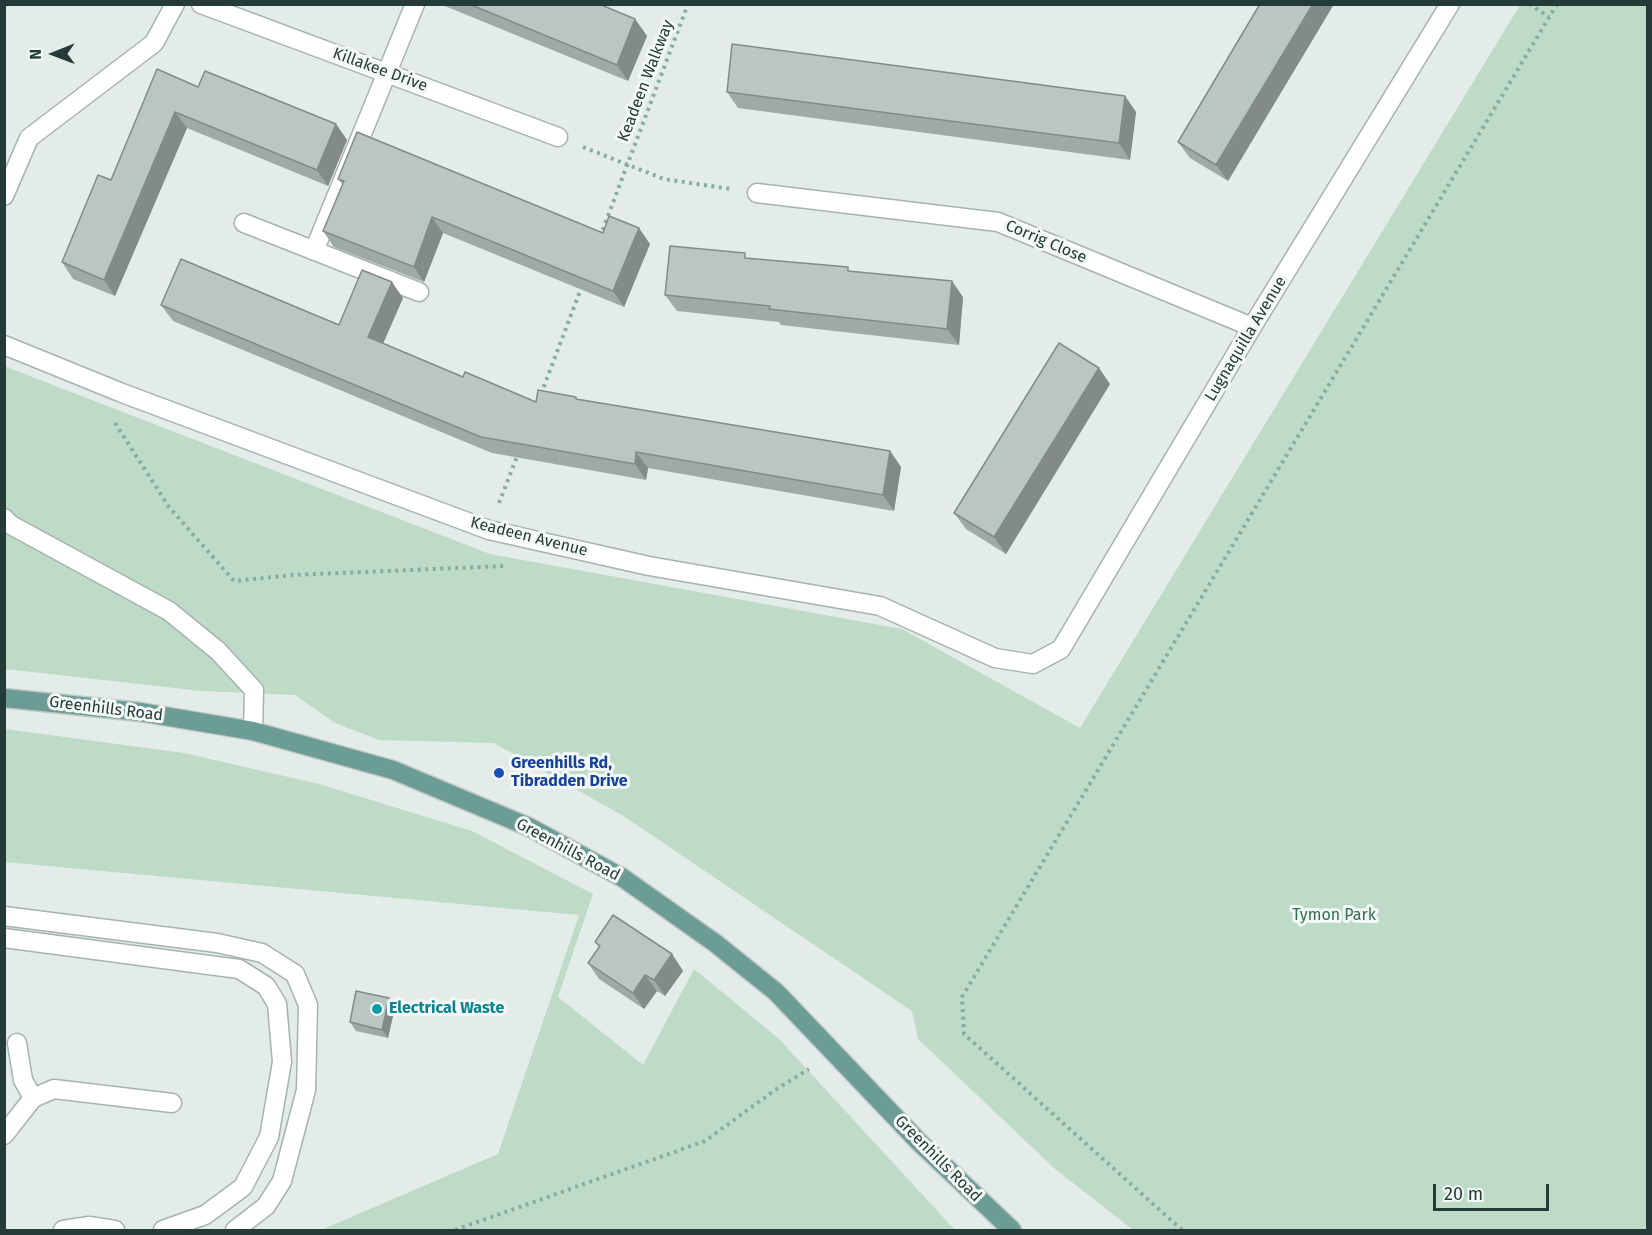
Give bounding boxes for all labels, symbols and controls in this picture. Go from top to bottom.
street label: Keadeen Walkway [614,17,678,145]
north arrow [24,24,84,84]
street label: Killakee Drive [330,44,430,96]
text: N [26,49,45,60]
street label: Corrig Close [1003,216,1089,268]
street label: Lugnaquilla Avenue [1201,273,1291,405]
street label: Keadeen Avenue [468,513,590,561]
street label: Greenhills Road [48,692,164,726]
place label: Greenhills Rd, Tibradden Drive [511,754,628,792]
marker: Greenhills Rd, Tibradden Drive [492,766,506,780]
street label: Greenhills Road [513,815,623,885]
park label: Tymon Park [1292,906,1376,926]
place label: Electrical Waste [389,999,504,1019]
marker: Electrical Waste [370,1002,384,1016]
street label: Greenhills Road [891,1112,985,1206]
scale bar [1436,1172,1552,1210]
text: 20 m [1444,1183,1483,1205]

